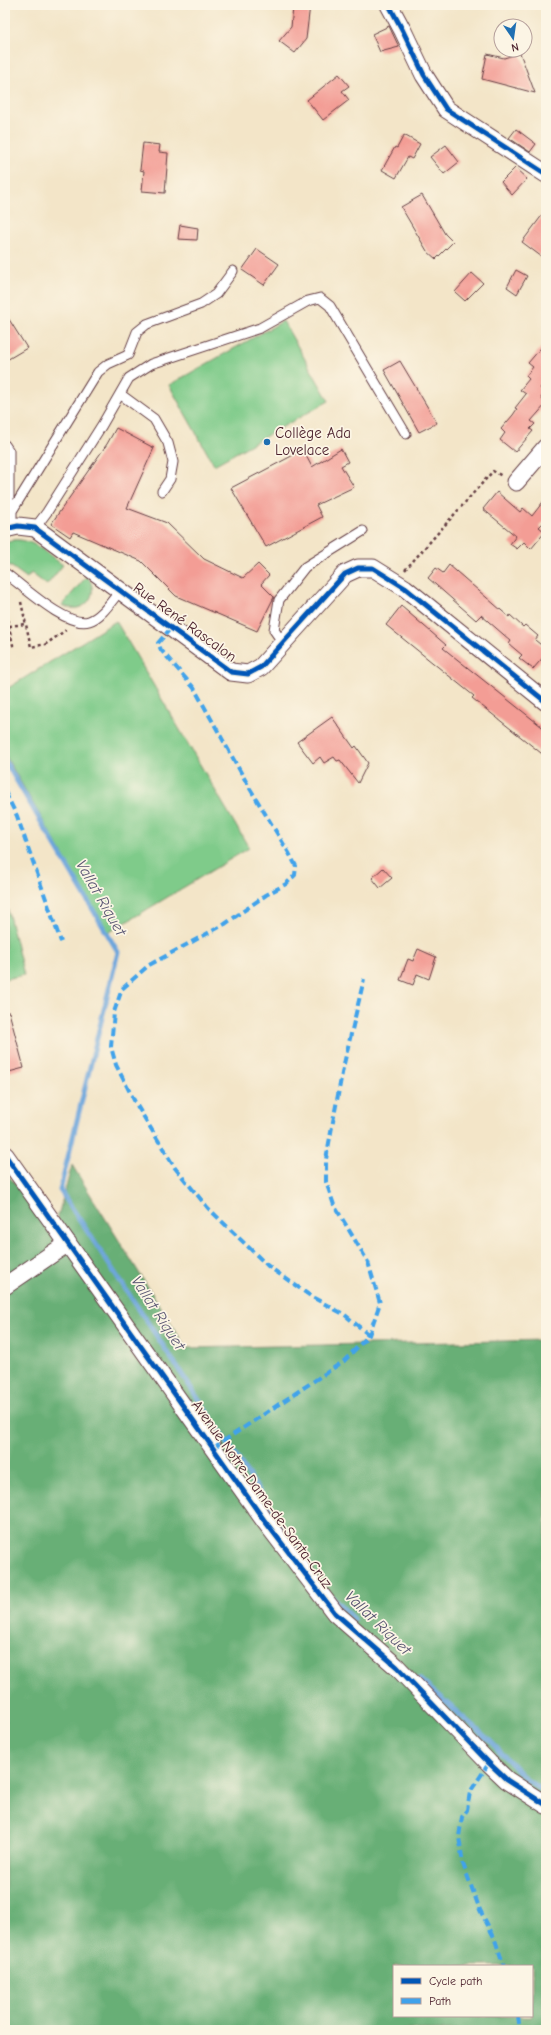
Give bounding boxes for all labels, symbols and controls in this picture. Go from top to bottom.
north arrow [493,18,533,58]
text: N [510,40,520,54]
place label: Collège Ada Lovelace [275,424,351,459]
marker: Collège Ada Lovelace [262,437,272,447]
street label: Rue René Rascalon [130,578,240,666]
water label: Vallat Riquet [72,857,130,940]
water label: Vallat Riquet [127,1273,189,1354]
street label: Avenue Notre-Dame-de-Santa-Cruz [188,1397,337,1592]
water label: Vallat Riquet [341,1587,415,1660]
legend [393,1965,533,2017]
text: Cycle path [429,1974,482,1988]
text: Path [429,1994,451,2008]

